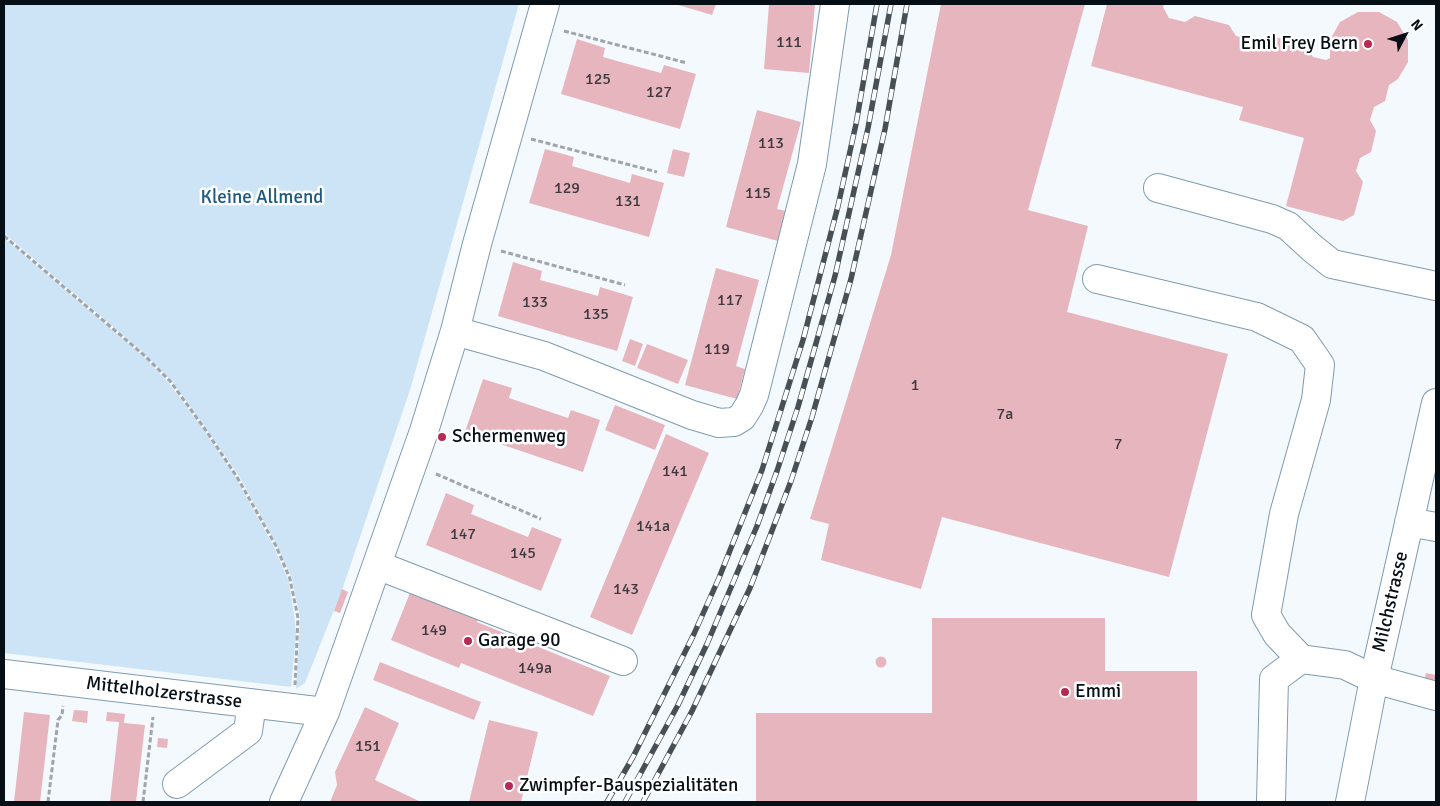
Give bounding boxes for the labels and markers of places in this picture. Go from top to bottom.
place label: Emil Frey Bern [1240,33,1358,55]
marker: Emil Frey Bern [1362,38,1374,50]
place label: Schermenweg [452,426,566,448]
marker: Schermenweg [436,431,448,443]
place label: Garage 90 [478,630,561,652]
marker: Garage 90 [462,635,474,647]
place label: Emmi [1075,681,1121,703]
marker: Emmi [1059,686,1071,698]
place label: Zwimpfer-Bauspezialitäten [519,775,738,797]
marker: Zwimpfer-Bauspezialitäten [503,780,515,792]

